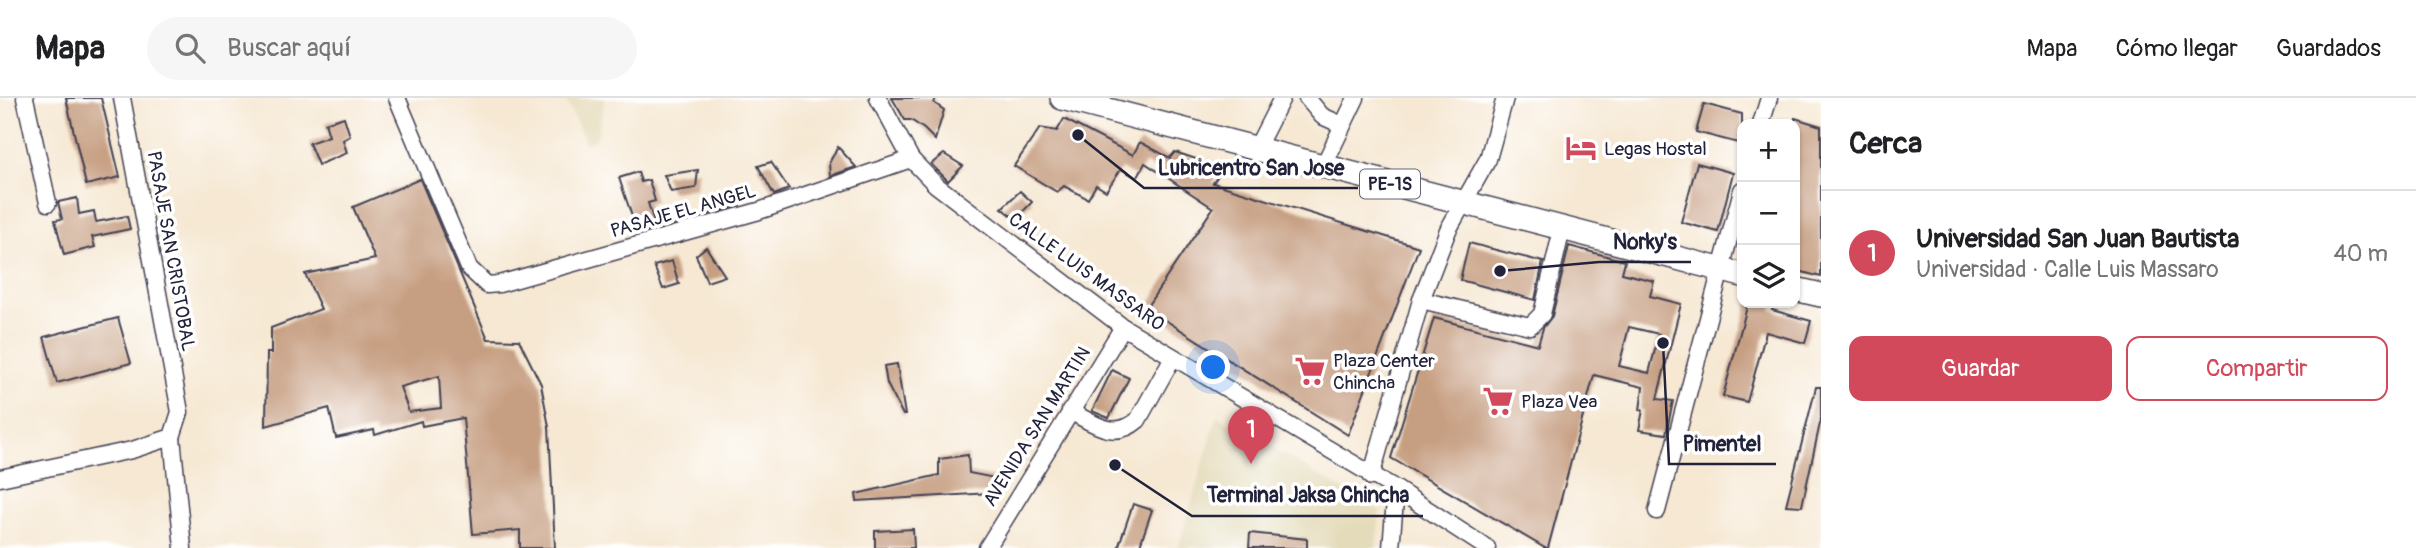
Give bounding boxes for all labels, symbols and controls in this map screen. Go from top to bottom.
search box [147,17,637,80]
text: Mapa [35,28,105,69]
icon: search [171,29,209,67]
text: Buscar aquí [227,32,351,64]
text: Mapa [2027,34,2078,63]
text: Cómo llegar [2116,34,2238,63]
text: Guardados [2276,34,2381,63]
map controls [1737,119,1800,308]
button: + [1737,119,1800,182]
text: Cerca [1849,125,1922,162]
hotel icon: Legas Hostal [1564,131,1598,165]
place label: Legas Hostal [1604,137,1707,161]
callout: Lubricentro San Jose [1144,146,1358,188]
street label: PASAJE SAN CRISTOBAL [142,149,200,353]
text: Lubricentro San Jose [1158,155,1345,182]
road number: PE-1S [1360,170,1420,198]
street label: PASAJE EL ANGEL [608,179,759,243]
button: − [1737,182,1800,245]
street label: CALLE LUIS MASSARO [1004,207,1169,336]
callout: Norky's [1599,220,1691,262]
text: Universidad San Juan Bautista [1916,223,2239,255]
text: Norky's [1613,229,1678,256]
text: 1 [1868,239,1877,268]
text: 40 m [2334,239,2388,268]
button: layers [1737,245,1800,308]
text: Universidad · Calle Luis Massaro [1916,255,2219,284]
button: Guardar [1849,336,2112,401]
button: Compartir [2126,336,2388,401]
street label: AVENIDA SAN MARTIN [978,342,1096,511]
place label: Plaza Center Chincha [1333,349,1435,395]
your location [1196,350,1230,384]
supermarket icon: Plaza Center Chincha [1293,354,1327,388]
supermarket icon: Plaza Vea [1481,384,1515,418]
place label: Plaza Vea [1521,390,1597,414]
pin: 1 [1228,406,1274,464]
callout: Pimentel [1669,422,1776,464]
text: Pimentel [1683,431,1761,458]
callout: Terminal Jaksa Chincha [1192,474,1423,516]
text: Terminal Jaksa Chincha [1206,482,1410,509]

